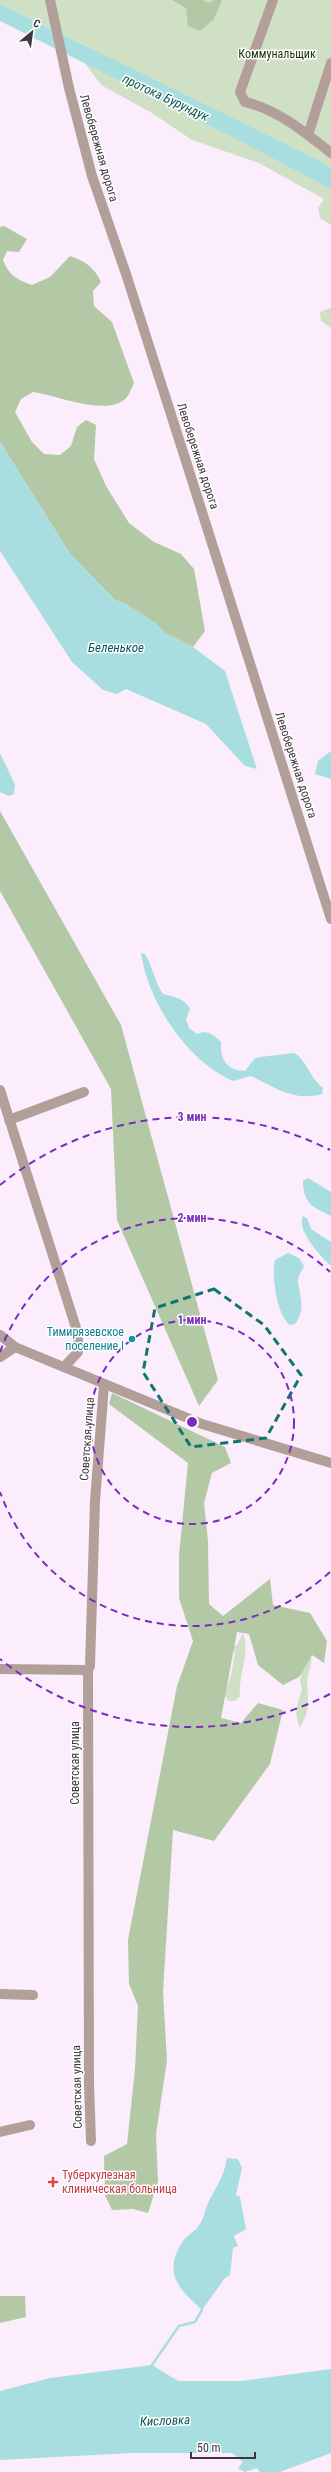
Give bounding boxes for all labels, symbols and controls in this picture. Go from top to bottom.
north arrow [12,12,52,52]
text: С [31,16,43,31]
park label: Коммунальщик [238,47,316,61]
water label: протока Бурундук [120,71,212,124]
street label: Левобережная дорога [77,93,121,204]
street label: Левобережная дорога [174,401,222,511]
water label: Беленькое [88,640,144,655]
street label: Левобережная дорога [272,710,320,820]
text: 3 мин [178,1110,206,1124]
text: 2 мин [178,1211,206,1225]
text: 1 мин [178,1313,206,1327]
place label: Тимирязевское поселение I [47,1325,124,1353]
marker: Тимирязевское поселение I [127,1334,137,1344]
street label: Советская улица [77,1397,97,1481]
centre of rings [185,1415,199,1429]
street label: Советская улица [68,1721,82,1805]
street label: Советская улица [69,2045,85,2129]
place label: Туберкулезная клиническая больница [62,2168,177,2196]
marker: Туберкулезная клиническая больница [47,2176,59,2188]
water label: Кисловка [140,2412,190,2429]
scale bar [191,2434,255,2460]
text: 50 m [197,2441,221,2455]

